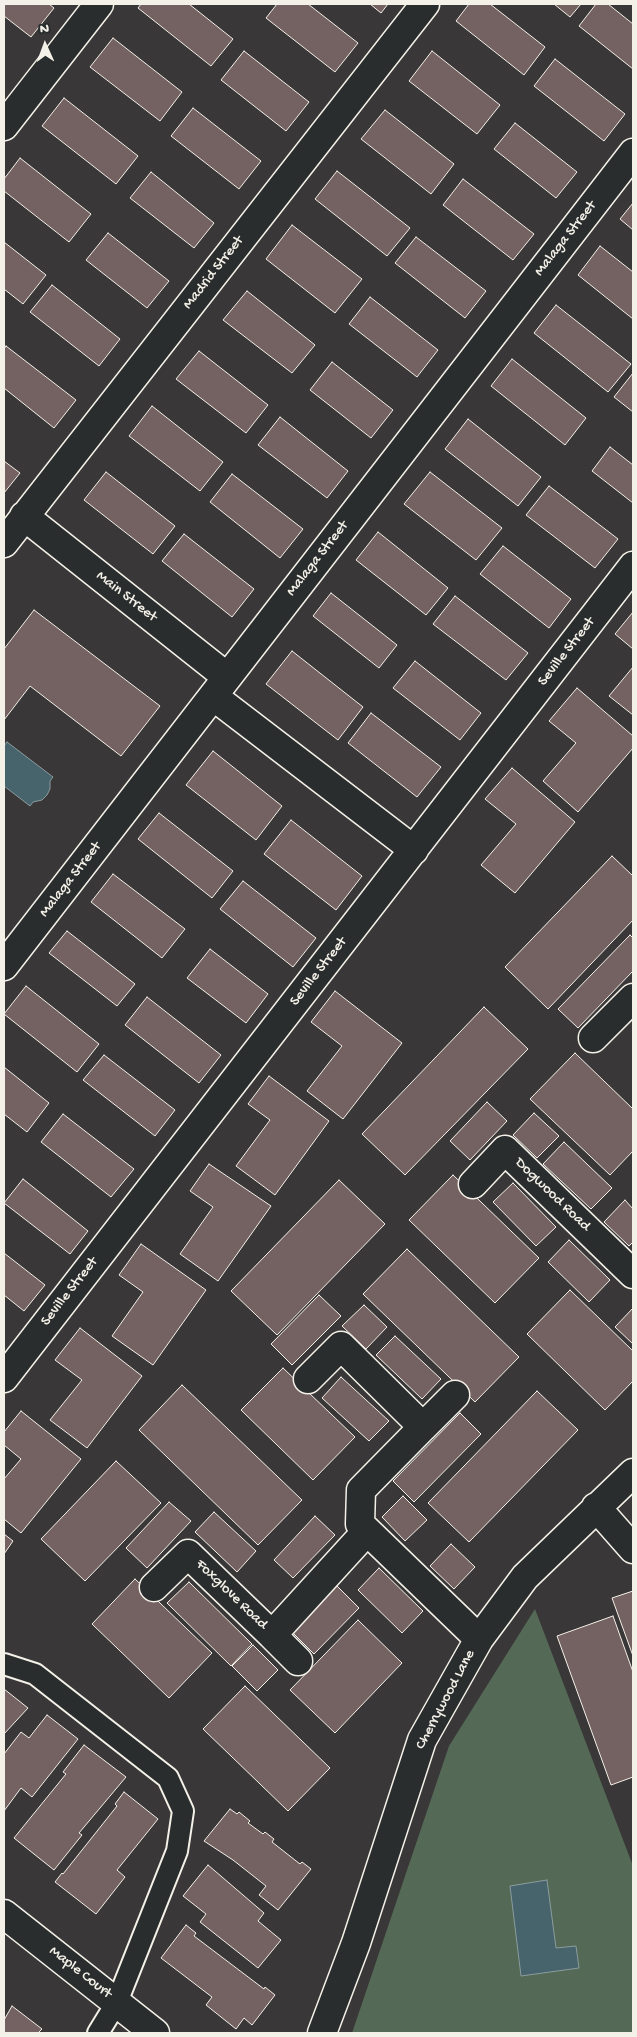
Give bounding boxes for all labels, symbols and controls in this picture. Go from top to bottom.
north arrow [20,20,70,70]
text: N [40,21,49,38]
street label: Malaga Street [531,198,601,280]
street label: Madrid Street [180,233,248,313]
street label: Malaga Street [283,518,353,600]
street label: Main Street [92,568,160,626]
street label: Seville Street [535,614,599,690]
street label: Malaga Street [36,839,106,921]
street label: Seville Street [287,934,351,1010]
street label: Dogwood Road [510,1154,594,1236]
street label: Seville Street [38,1254,102,1330]
street label: Foxglove Road [191,1556,271,1634]
street label: Cherrywood Lane [412,1647,480,1753]
street label: Maple Court [45,1943,115,2003]

